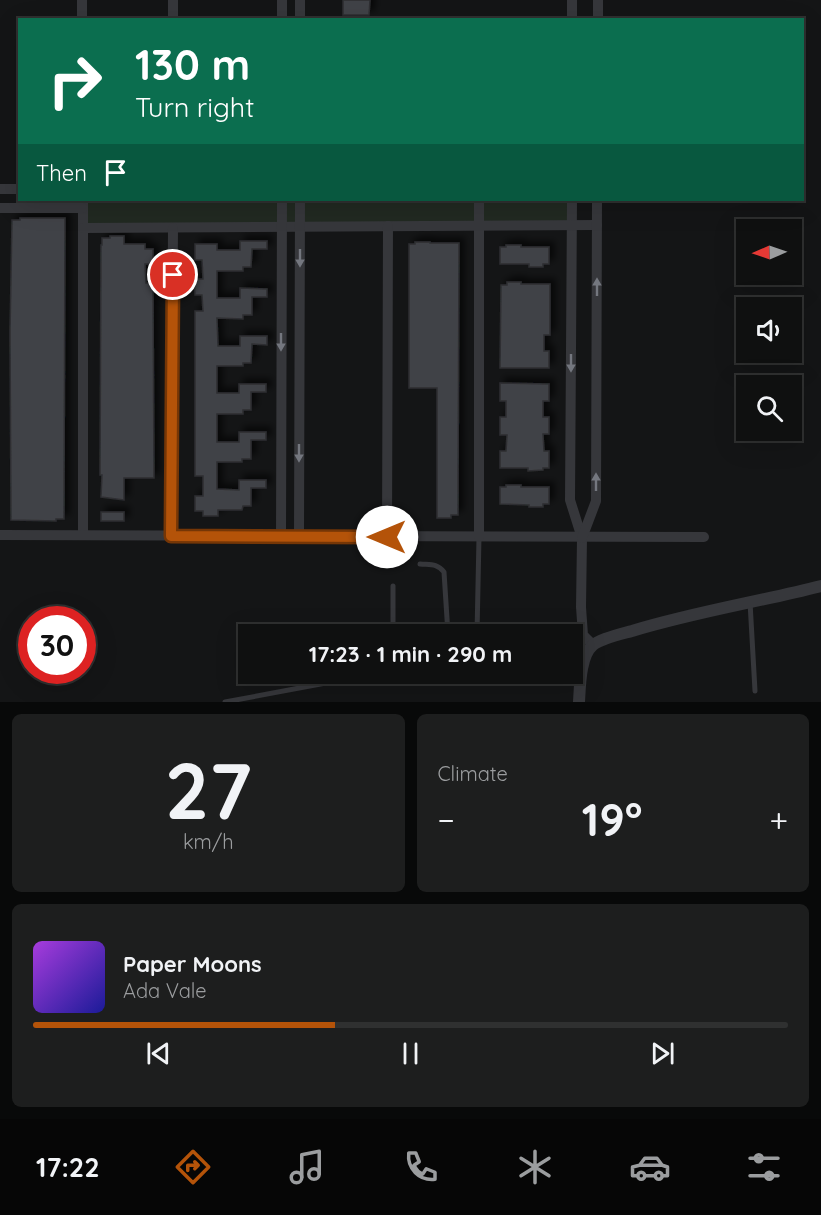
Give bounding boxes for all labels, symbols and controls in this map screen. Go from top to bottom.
text: 130 m [135,38,250,91]
icon: right [36,42,114,120]
text: Turn right [135,90,254,124]
icon: arrive [99,156,132,189]
text: Then [36,159,87,187]
north arrow [736,219,802,285]
map controls [736,219,802,441]
one-way arrow [295,248,305,267]
pin [147,249,198,300]
icon: arrive [156,258,189,291]
one-way arrow [592,277,602,296]
button: sound [736,297,802,363]
one-way arrow [276,332,286,351]
one-way arrow [566,353,576,372]
button: search [736,375,802,441]
one-way arrow [294,443,304,462]
one-way arrow [591,472,601,491]
position arrow [355,505,419,569]
speed limit sign: 30 [18,606,96,684]
text: 17:23 · 1 min · 290 m [309,640,512,668]
text: 27 [165,741,252,839]
text: Climate [438,761,508,786]
text: 19° [582,791,642,847]
text: − [438,799,455,840]
text: + [769,799,788,840]
text: km/h [183,829,234,854]
text: Paper Moons [123,950,262,978]
text: Ada Vale [123,978,207,1003]
icon: previous [142,1037,175,1070]
icon: pause [394,1037,427,1070]
icon: next [646,1037,679,1070]
icon: directions [172,1146,214,1188]
icon: music [286,1146,328,1188]
icon: phone [400,1146,442,1188]
icon: climate [514,1146,556,1188]
icon: car [629,1146,671,1188]
icon: filters [743,1146,785,1188]
text: 17:22 [36,1150,100,1184]

